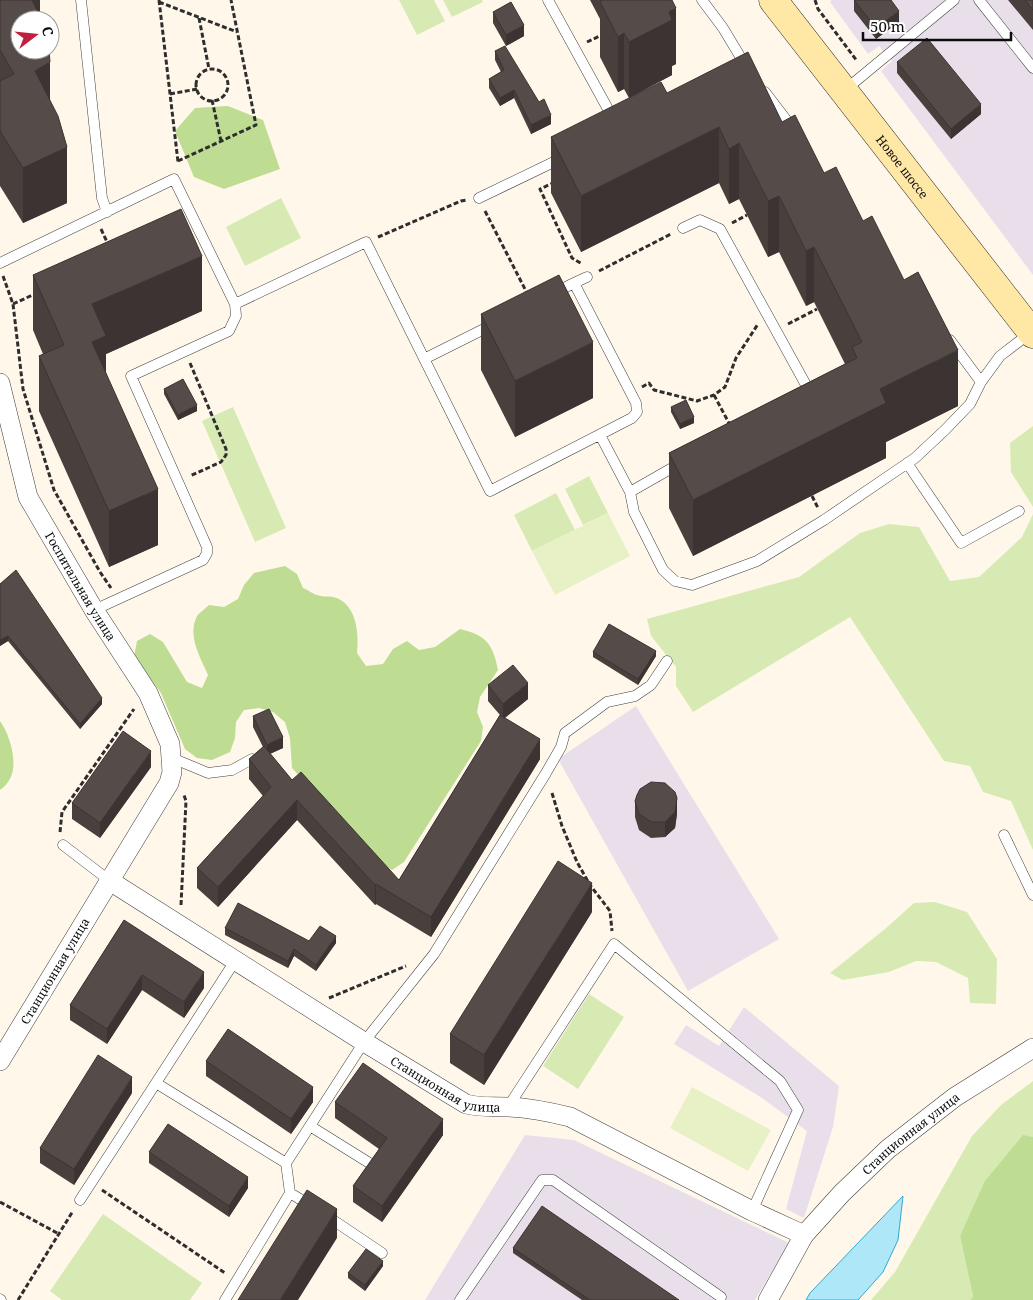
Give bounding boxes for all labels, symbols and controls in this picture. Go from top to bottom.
north arrow [10,10,60,60]
scale bar [863,10,1010,42]
text: 50 m [870,16,905,36]
text: С [38,24,58,38]
street label: Новое шоссе [873,131,933,202]
street label: Госпитальная улица [41,528,120,644]
street label: Станционная улица [16,914,94,1027]
street label: Станционная улица [387,1052,501,1115]
street label: Станционная улица [858,1088,963,1178]

